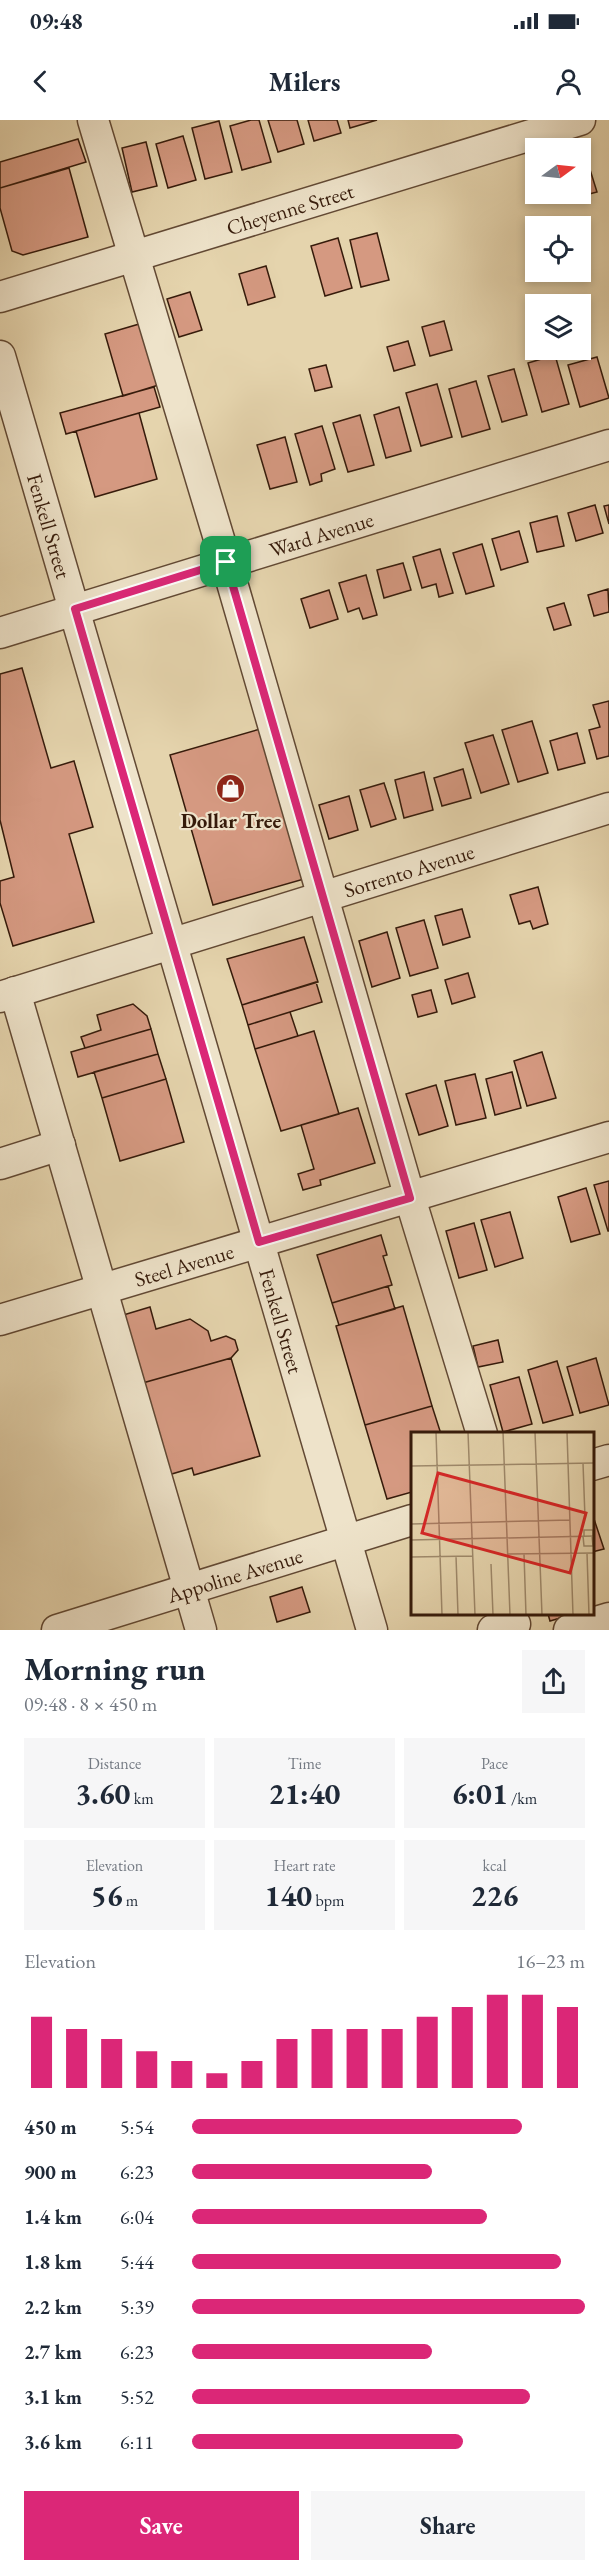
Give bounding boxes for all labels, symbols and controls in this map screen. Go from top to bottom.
text: 09:48 [30,7,83,36]
text: Milers [268,64,341,99]
icon: back [24,65,57,98]
icon: person [552,65,585,98]
north arrow [525,138,591,204]
map controls [525,138,591,360]
street label: Cheyenne Street [223,176,357,241]
button: locate [525,216,591,282]
button: layers [525,294,591,360]
street label: Fenkell Street [22,470,78,582]
street label: Ward Avenue [266,505,376,563]
pin [200,536,251,587]
icon: arrive [209,545,242,578]
shop icon: Dollar Tree [215,773,247,805]
place label: Dollar Tree [181,807,281,834]
street label: Sorrento Avenue [340,837,477,903]
street label: Steel Avenue [131,1237,237,1292]
street label: Fenkell Street [254,1265,310,1377]
inset map [411,1432,594,1615]
street label: Appoline Avenue [163,1541,306,1609]
text: Morning run [24,1647,206,1690]
button: share [522,1650,585,1713]
text: 09:48 · 8 × 450 m [24,1691,157,1717]
text: Distance [88,1753,141,1774]
text: Time [288,1753,321,1774]
text: Pace [481,1753,508,1774]
text: 3.60 [75,1774,130,1813]
text: 21:40 [269,1774,340,1813]
text: 6:01 [452,1774,508,1813]
text: km [130,1788,154,1809]
text: /km [508,1788,537,1809]
text: Elevation [86,1855,143,1876]
text: Heart rate [273,1855,336,1876]
text: kcal [482,1855,507,1876]
text: 56 [91,1876,123,1915]
text: 140 [265,1876,312,1915]
text: 226 [471,1876,518,1915]
text: m [123,1890,138,1911]
text: bpm [312,1890,344,1911]
text: Elevation [24,1948,96,1974]
text: 16–23 m [516,1948,585,1974]
text: 450 m [24,2114,77,2140]
text: 5:54 [120,2114,154,2140]
text: 900 m [24,2159,77,2185]
text: 6:23 [120,2159,154,2185]
text: 1.4 km [24,2204,82,2230]
text: 6:04 [120,2204,154,2230]
text: 1.8 km [24,2249,82,2275]
text: 5:44 [120,2249,154,2275]
text: 2.2 km [24,2294,82,2320]
text: 5:39 [120,2294,154,2320]
text: 2.7 km [24,2339,82,2365]
text: 6:23 [120,2339,154,2365]
text: 3.1 km [24,2384,82,2410]
text: 5:52 [120,2384,154,2410]
text: 3.6 km [24,2429,82,2455]
text: 6:11 [120,2429,154,2455]
button: Save [24,2491,299,2560]
button: Share [311,2491,585,2560]

